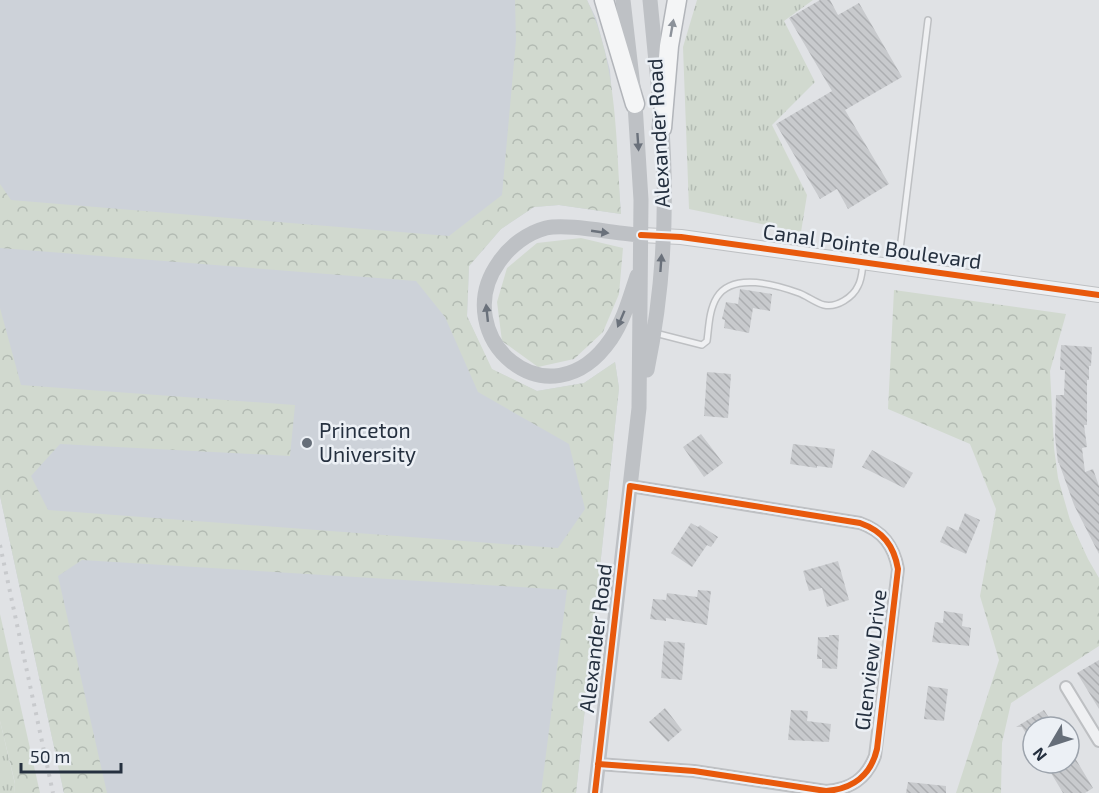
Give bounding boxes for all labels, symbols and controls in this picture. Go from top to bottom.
one-way arrow [667,19,676,38]
street label: Alexander Road [641,58,674,208]
one-way arrow [633,132,643,151]
street label: Canal Pointe Boulevard [761,218,983,273]
one-way arrow [591,227,610,236]
one-way arrow [656,254,666,273]
one-way arrow [482,304,492,323]
one-way arrow [616,311,626,329]
place label: Princeton University [319,417,416,466]
marker: Princeton University [300,436,314,450]
street label: Alexander Road [573,562,616,714]
street label: Glenview Drive [848,588,891,732]
north arrow [1021,715,1081,775]
scale bar [21,736,122,774]
text: N [1028,744,1050,765]
text: 50 m [30,745,70,767]

